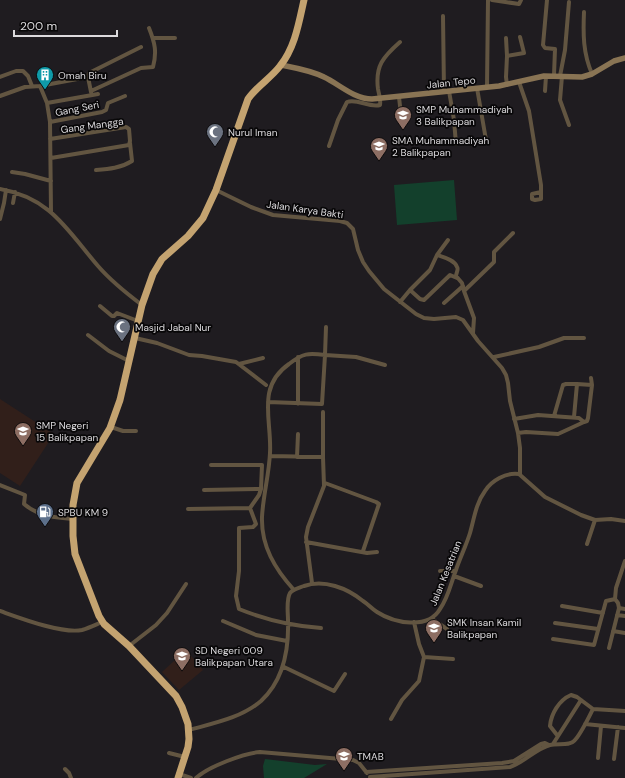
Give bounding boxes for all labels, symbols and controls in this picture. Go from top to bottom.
scale bar [14,12,117,38]
text: 200 m [20,18,57,34]
building icon: Omah Biru [35,65,55,90]
place label: Omah Biru [58,69,107,82]
street label: Jalan Tepo [426,73,476,92]
street label: Gang Seri [54,98,100,119]
place label: SMP Muhammadiyah 3 Balikpapan [416,103,513,128]
school or university icon: SMP Muhammadiyah 3 Balikpapan [393,105,413,130]
street label: Gang Mangga [60,115,124,136]
mosque icon: Nurul Iman [205,122,225,147]
place label: Nurul Iman [228,126,278,139]
place label: SMA Muhammadiyah 2 Balikpapan [392,134,489,159]
school or university icon: SMA Muhammadiyah 2 Balikpapan [369,136,389,161]
street label: Jalan Karya Bakti [266,198,344,221]
mosque icon: Masjid Jabal Nur [112,317,132,342]
place label: Masjid Jabal Nur [135,321,211,334]
place label: SMP Negeri 15 Balikpapan [36,419,98,444]
school or university icon: SMP Negeri 15 Balikpapan [13,421,33,446]
fuel station icon: SPBU KM 9 [35,502,55,527]
place label: SPBU KM 9 [58,506,108,519]
street label: Jalan Kesatrian [426,538,465,608]
place label: SMK Insan Kamil Balikpapan [447,616,521,641]
school or university icon: SMK Insan Kamil Balikpapan [424,618,444,643]
place label: SD Negeri 009 Balikpapan Utara [195,644,273,669]
school or university icon: SD Negeri 009 Balikpapan Utara [172,646,192,671]
school or university icon: TMAB [334,746,354,771]
place label: TMAB [357,750,384,763]

